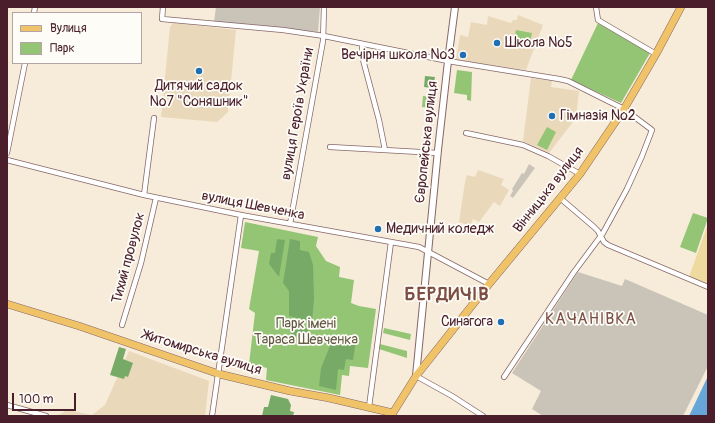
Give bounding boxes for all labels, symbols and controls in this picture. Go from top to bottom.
legend [12,12,142,64]
text: Вулиця [50,21,87,36]
place label: Школа №5 [505,35,573,51]
marker: Школа №5 [492,38,502,48]
text: Парк [50,41,75,56]
street label: вулиця Героїв України [278,47,318,181]
place label: Вечірня школа №3 [341,47,455,63]
marker: Вечірня школа №3 [458,50,468,60]
marker: Дитячий садок №7 "Соняшник" [194,66,204,76]
place label: Дитячий садок №7 "Соняшник" [150,78,248,110]
street label: Європейська вулиця [412,80,442,204]
place label: Гімназія №2 [560,108,636,124]
marker: Гімназія №2 [547,111,557,121]
street label: Вінницька вулиця [510,144,588,236]
street label: вулиця Шевченка [200,188,306,224]
street label: Тихий провулок [109,211,149,305]
place label: Медичний коледж [386,221,494,237]
marker: Медичний коледж [373,224,383,234]
district label: БЕРДИЧІВ [405,284,489,306]
district label: КАЧАНІВКА [545,310,637,330]
place label: Синагога [441,314,493,330]
park label: Парк імені Тараса Шевченка [254,316,358,348]
marker: Синагога [496,317,506,327]
street label: Житомирська вулиця [141,327,263,379]
scale bar [14,385,78,411]
text: 100 m [19,392,53,407]

